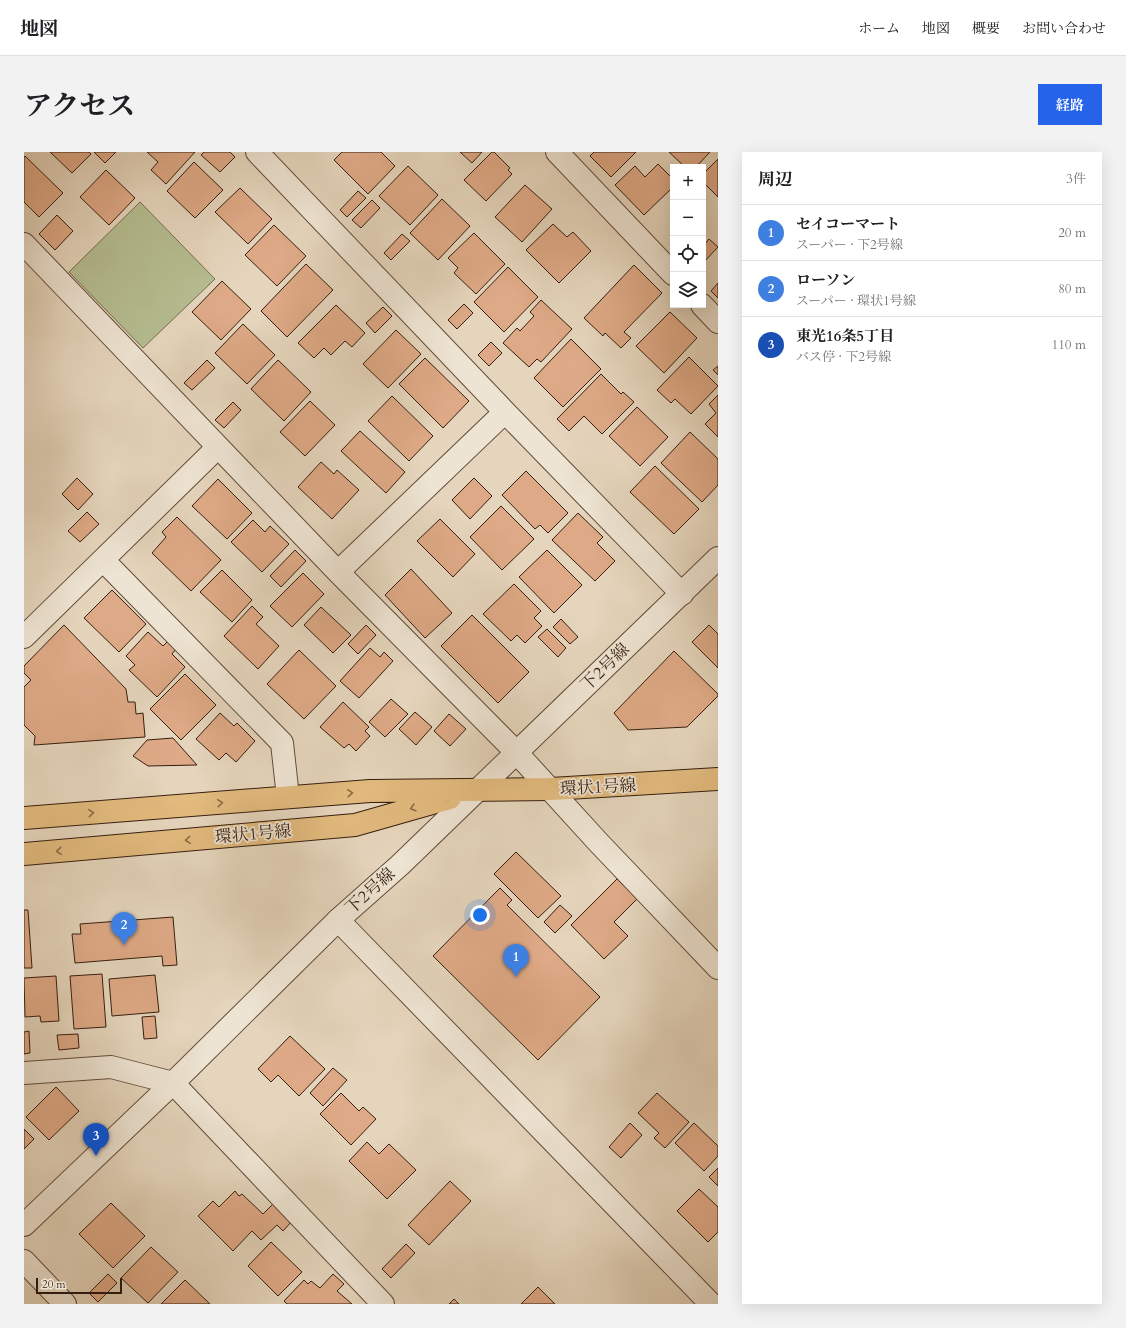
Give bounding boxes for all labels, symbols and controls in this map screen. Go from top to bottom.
text: 地図 [20,16,58,42]
text: ホーム [858,19,900,38]
text: 地図 [922,19,950,38]
text: 概要 [972,19,1000,38]
text: お問い合わせ [1022,19,1106,38]
button: 経路 [1038,84,1102,125]
text: アクセス [24,87,135,125]
map controls [670,164,706,308]
button: + [670,164,706,200]
text: 周辺 [758,168,792,191]
text: 3件 [1066,170,1086,188]
button: − [670,200,706,236]
text: セイコーマート [796,214,900,234]
text: 1 [768,224,774,242]
text: 20 m [1058,224,1086,242]
button: locate [670,236,706,272]
text: スーパー · 下2号線 [796,236,903,254]
text: ローソン [796,270,855,290]
button: layers [670,272,706,308]
text: 2 [768,280,774,298]
text: 80 m [1058,280,1086,298]
text: スーパー · 環状1号線 [796,292,916,310]
text: 東光16条5丁目 [796,326,894,346]
text: 3 [768,336,774,354]
text: 110 m [1052,336,1086,354]
text: バス停 · 下2号線 [796,348,891,366]
street label: 下2号線 [576,638,634,696]
street label: 環状1号線 [559,774,637,800]
one-way arrow [347,788,353,797]
one-way arrow [217,798,223,807]
one-way arrow [410,803,417,812]
one-way arrow [88,808,94,817]
street label: 環状1号線 [214,819,292,849]
one-way arrow [185,835,191,844]
one-way arrow [56,846,62,855]
street label: 下2号線 [340,862,400,920]
your location [470,905,490,925]
pin: 2 [111,912,137,945]
pin: 1 [503,944,529,977]
pin: 3 [83,1123,109,1156]
scale bar [36,1276,122,1295]
text: 20 m [42,1277,66,1292]

